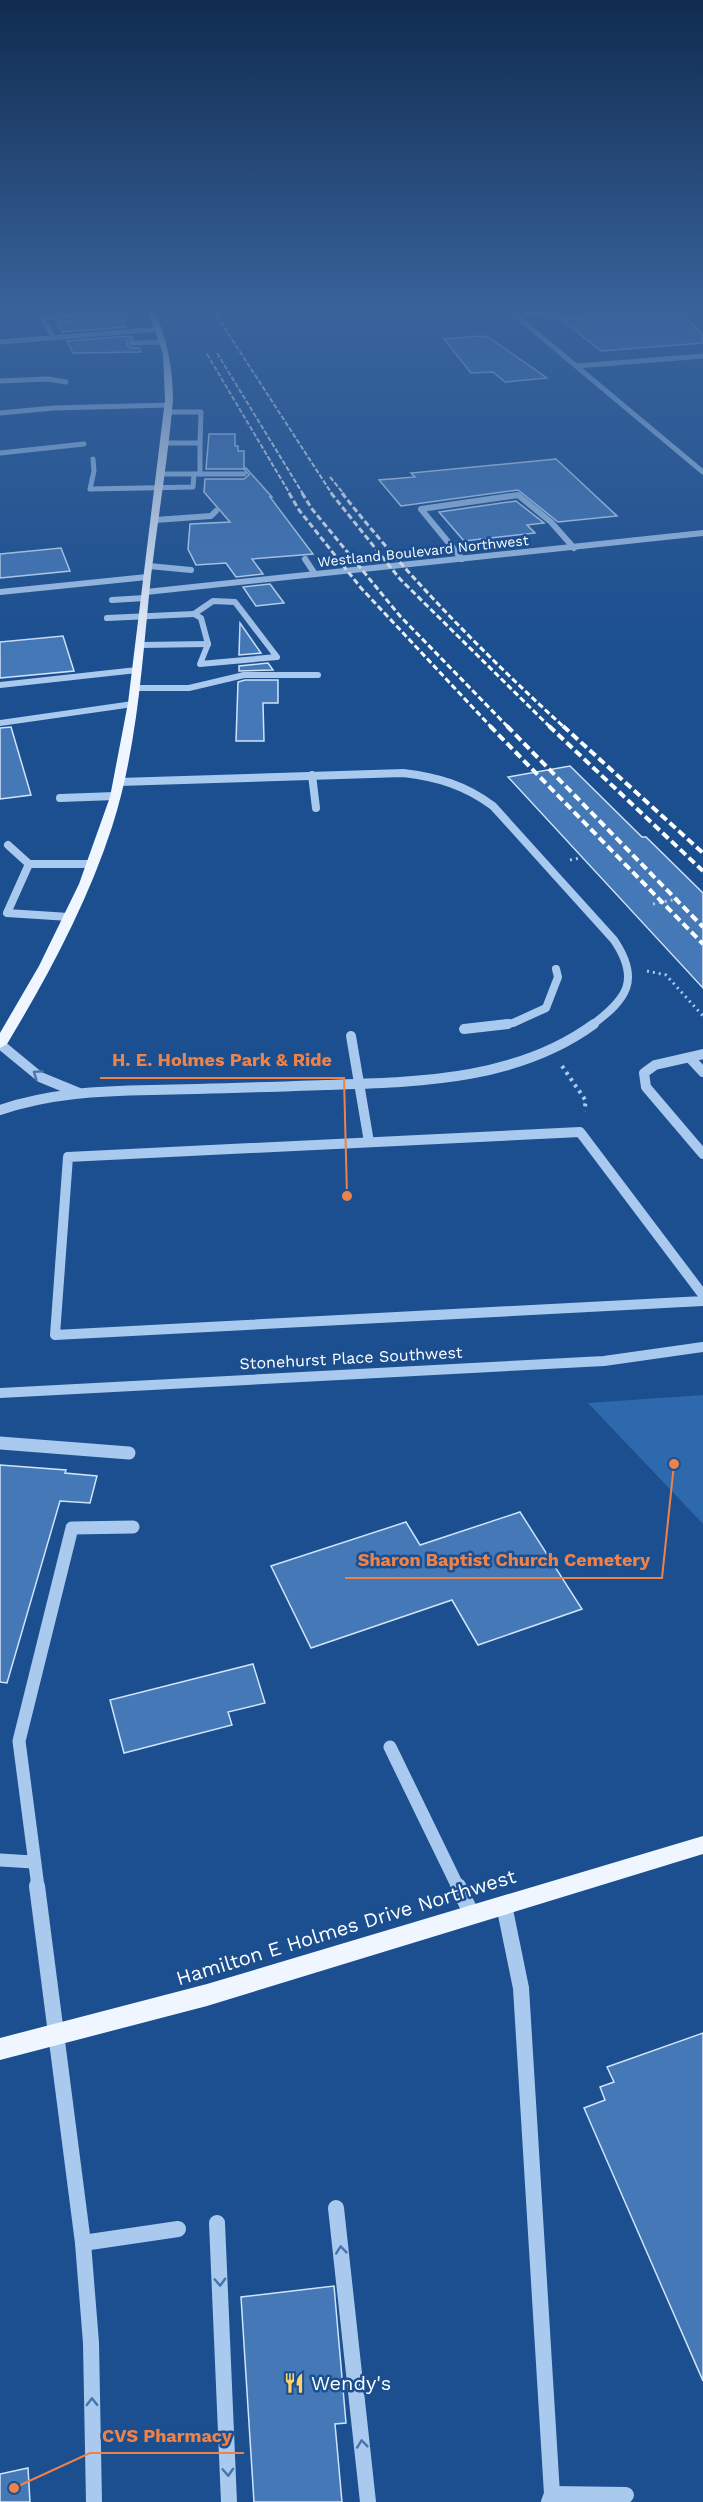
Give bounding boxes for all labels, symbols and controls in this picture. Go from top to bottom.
street label: Westland Boulevard Northwest [317,532,529,570]
callout: H. E. Holmes Park & Ride [100,1042,344,1078]
text: H. E. Holmes Park & Ride [112,1049,332,1070]
one-way arrow [32,1070,43,1081]
street label: Stonehurst Place Southwest [239,1343,463,1373]
callout: Sharon Baptist Church Cemetery [345,1542,662,1578]
text: Sharon Baptist Church Cemetery [358,1549,651,1570]
street label: Hamilton E Holmes Drive Northwest [173,1864,519,1990]
one-way arrow [335,2245,348,2254]
one-way arrow [213,2277,226,2286]
restaurant icon: Wendy's [282,2371,306,2395]
place label: Wendy's [311,2371,391,2395]
one-way arrow [86,2397,98,2406]
callout: CVS Pharmacy [90,2417,244,2453]
text: CVS Pharmacy [102,2425,233,2446]
one-way arrow [356,2439,369,2448]
one-way arrow [221,2468,234,2477]

